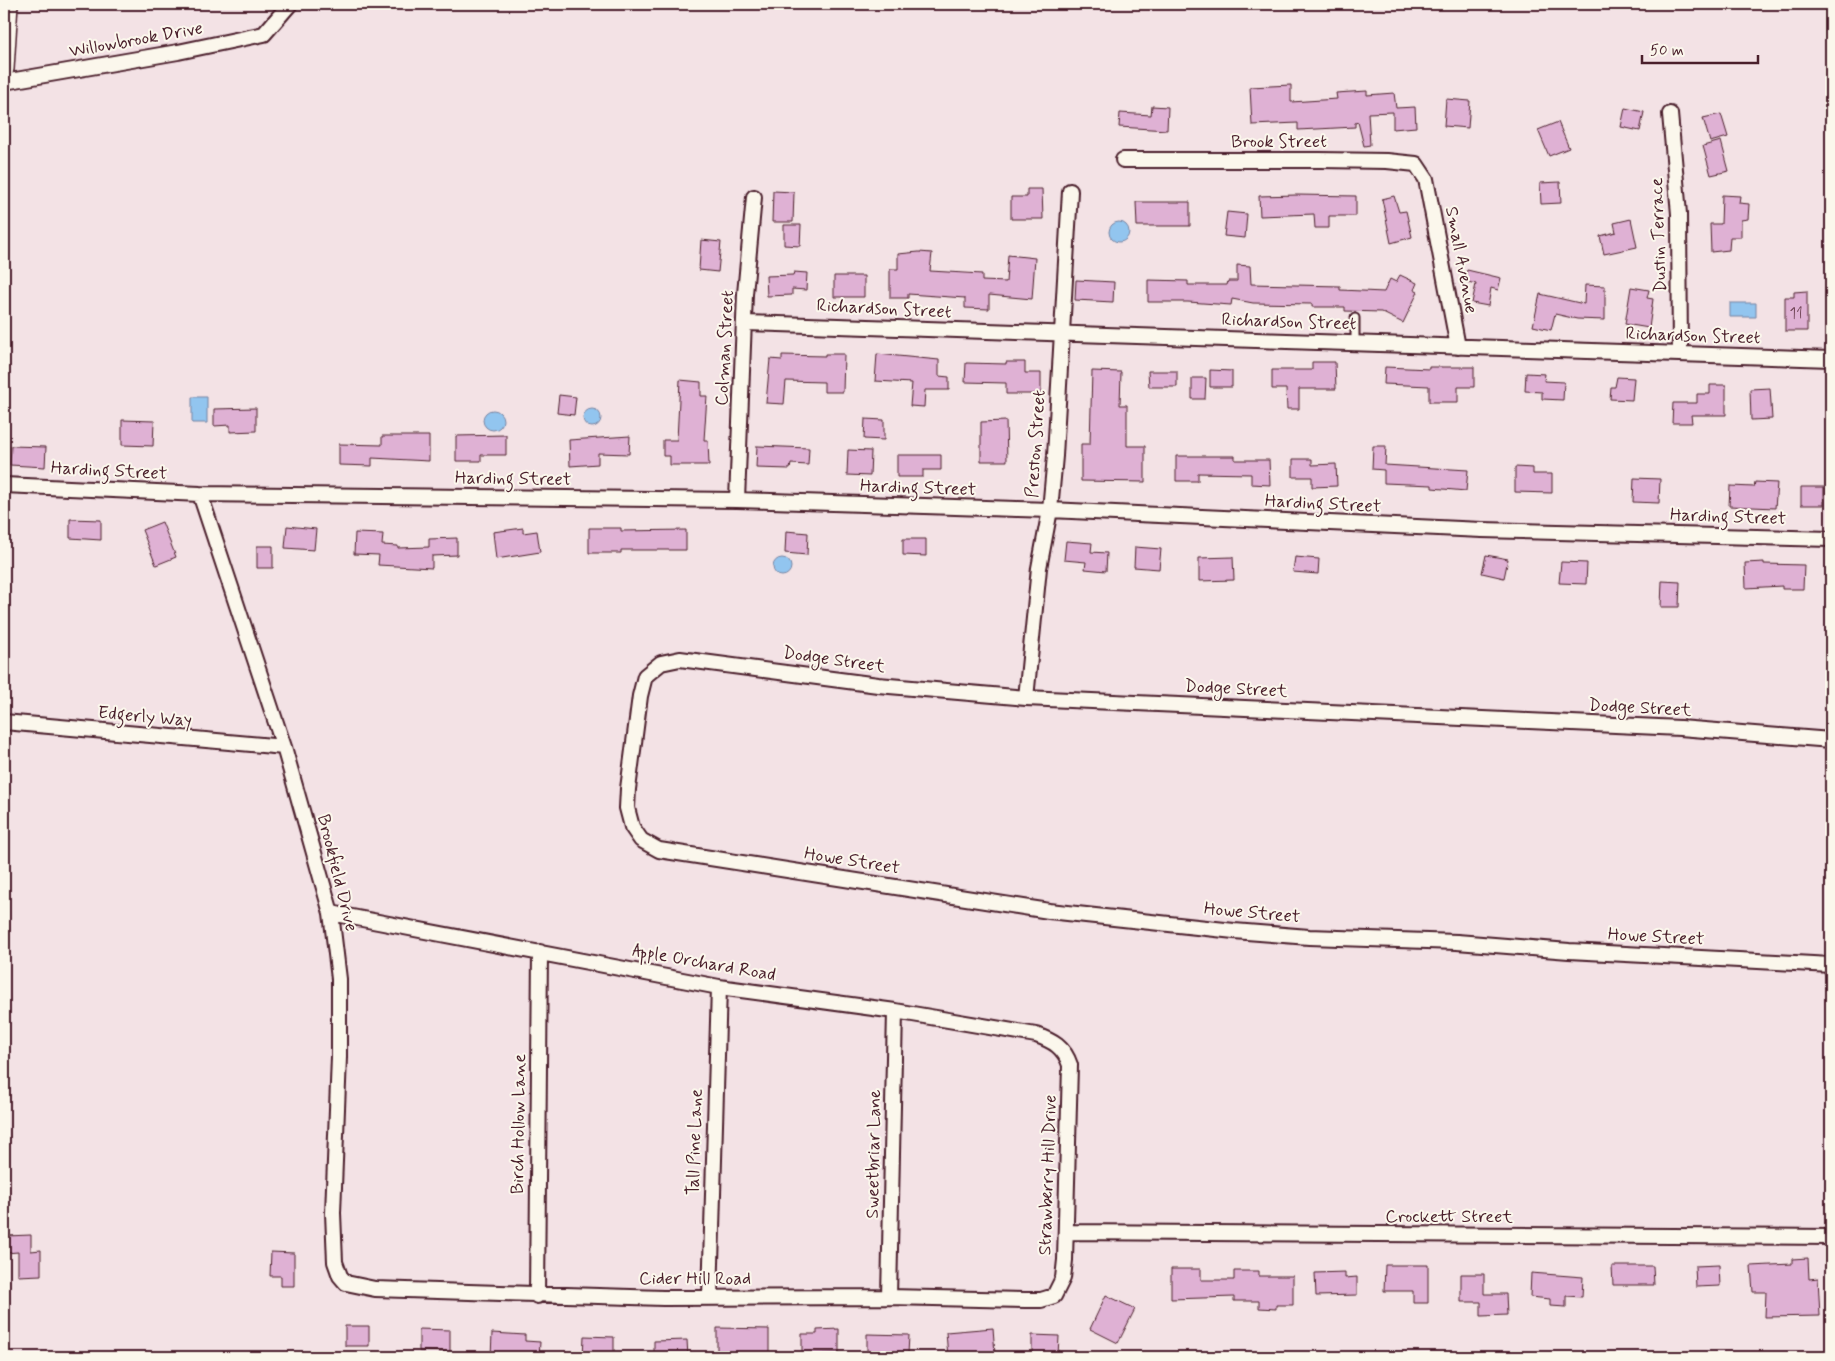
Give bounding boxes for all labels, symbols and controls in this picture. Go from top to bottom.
street label: Willowbrook Drive [67,16,205,64]
scale bar [1642,32,1759,64]
text: 50 m [1650,41,1684,61]
street label: Brook Street [1231,130,1327,154]
street label: Dustin Terrace [1645,177,1673,293]
street label: Small Avenue [1439,205,1483,315]
street label: Colman Street [710,289,740,406]
street label: Richardson Street [816,293,952,325]
house number: 11 [1789,304,1803,324]
street label: Richardson Street [1221,308,1357,336]
street label: Richardson Street [1625,322,1761,350]
street label: Preston Street [1020,389,1052,499]
street label: Harding Street [50,456,168,488]
street label: Harding Street [455,466,571,494]
street label: Harding Street [859,474,977,504]
street label: Harding Street [1264,489,1382,521]
street label: Harding Street [1669,503,1787,533]
street label: Dodge Street [781,641,887,680]
street label: Dodge Street [1184,674,1288,705]
street label: Dodge Street [1588,693,1692,724]
street label: Edgerly Way [97,701,193,735]
street label: Brookfield Drive [311,812,363,934]
street label: Howe Street [802,842,902,880]
street label: Howe Street [1203,897,1301,929]
street label: Howe Street [1607,922,1705,952]
street label: Apple Orchard Road [630,939,777,988]
street label: Birch Hollow Lane [506,1053,532,1194]
street label: Tall Pine Lane [681,1088,709,1196]
street label: Sweetbriar Lane [861,1089,887,1219]
street label: Strawberry Hill Drive [1033,1094,1063,1256]
street label: Crockett Street [1385,1205,1513,1229]
street label: Cider Hill Road [639,1267,751,1291]

